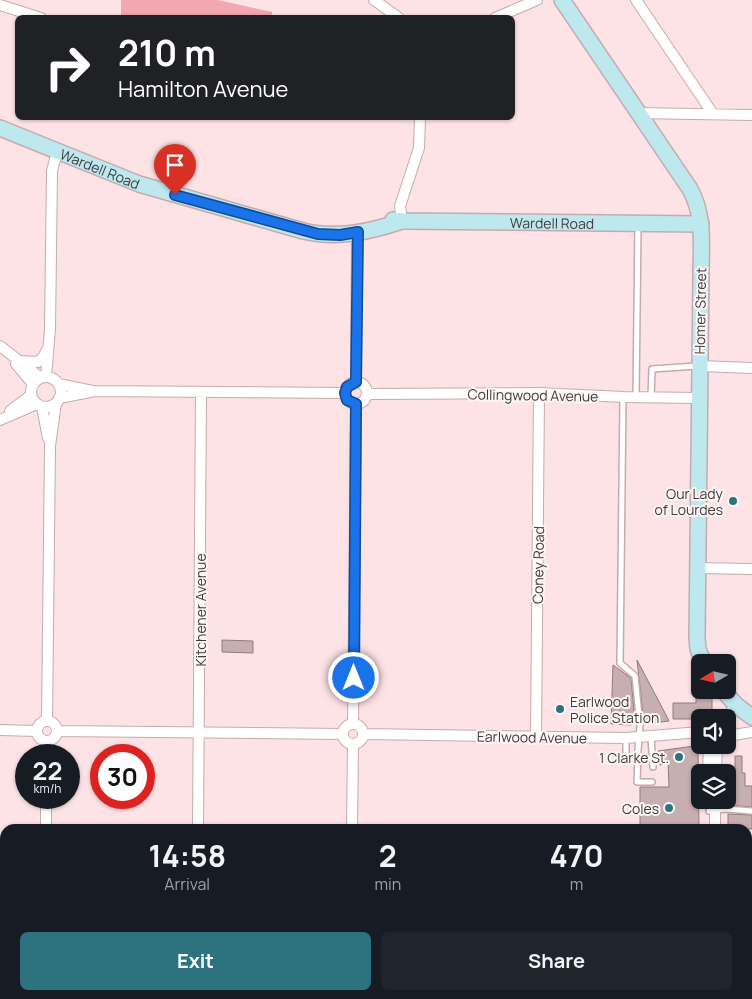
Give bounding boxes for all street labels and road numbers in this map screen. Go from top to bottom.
street label: Wardell Road [58,144,143,193]
street label: Wardell Road [510,213,594,232]
street label: Homer Street [690,267,710,355]
street label: Collingwood Avenue [467,384,599,406]
street label: Coney Road [528,526,548,604]
street label: Kitchener Avenue [191,553,210,667]
street label: Earlwood Avenue [477,727,587,747]

